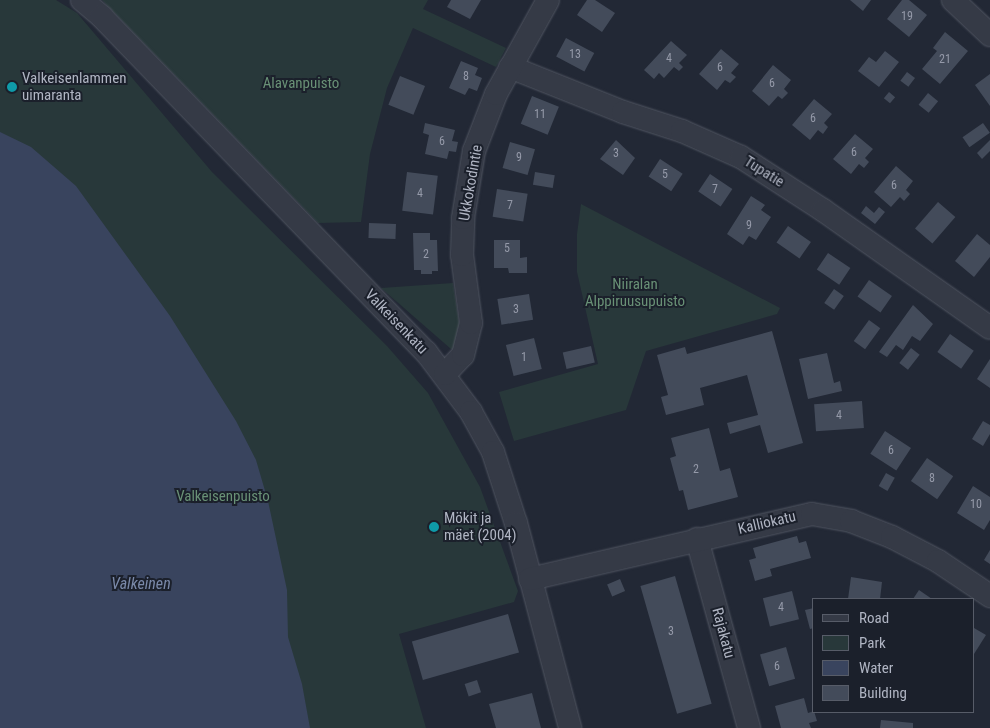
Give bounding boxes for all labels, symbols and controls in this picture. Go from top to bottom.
house number: 19 [901,10,913,24]
house number: 13 [569,48,581,62]
house number: 4 [666,52,672,66]
house number: 21 [939,53,951,67]
house number: 6 [717,61,723,75]
place label: Valkeisenlammen uimaranta [22,69,126,104]
house number: 8 [463,70,469,84]
park label: Alavanpuisto [263,75,339,93]
house number: 6 [769,77,775,91]
marker: Valkeisenlammen uimaranta [6,81,18,93]
house number: 11 [534,108,546,122]
house number: 6 [810,112,816,126]
house number: 6 [439,135,445,149]
street label: Ukkokodintie [455,144,487,222]
house number: 6 [851,146,857,160]
house number: 3 [613,147,619,161]
house number: 9 [516,151,522,165]
street label: Tupatie [741,153,787,191]
house number: 5 [662,168,668,182]
house number: 6 [891,179,897,193]
house number: 7 [712,183,718,197]
house number: 4 [417,187,423,201]
house number: 7 [507,199,513,213]
house number: 9 [746,219,752,233]
house number: 5 [504,242,510,256]
house number: 2 [423,248,429,262]
park label: Niiralan Alppiruusupuisto [585,275,685,310]
street label: Valkeisenkatu [361,286,431,358]
house number: 3 [513,303,519,317]
house number: 1 [521,351,527,365]
house number: 4 [836,409,842,423]
house number: 6 [888,444,894,458]
house number: 2 [693,463,699,477]
house number: 8 [929,472,935,486]
park label: Valkeisenpuisto [176,488,270,506]
house number: 10 [970,498,982,512]
street label: Kalliokatu [736,508,798,538]
place label: Mökit ja mäet (2004) [444,509,517,544]
marker: Mökit ja mäet (2004) [428,521,440,533]
water label: Valkeinen [111,574,171,594]
legend [812,598,975,713]
house number: 4 [778,601,784,615]
street label: Rajakatu [708,606,738,660]
text: Road [859,609,889,627]
house number: 3 [668,625,674,639]
text: Park [859,634,886,652]
text: Water [859,659,893,677]
house number: 6 [774,660,780,674]
text: Building [859,684,907,702]

